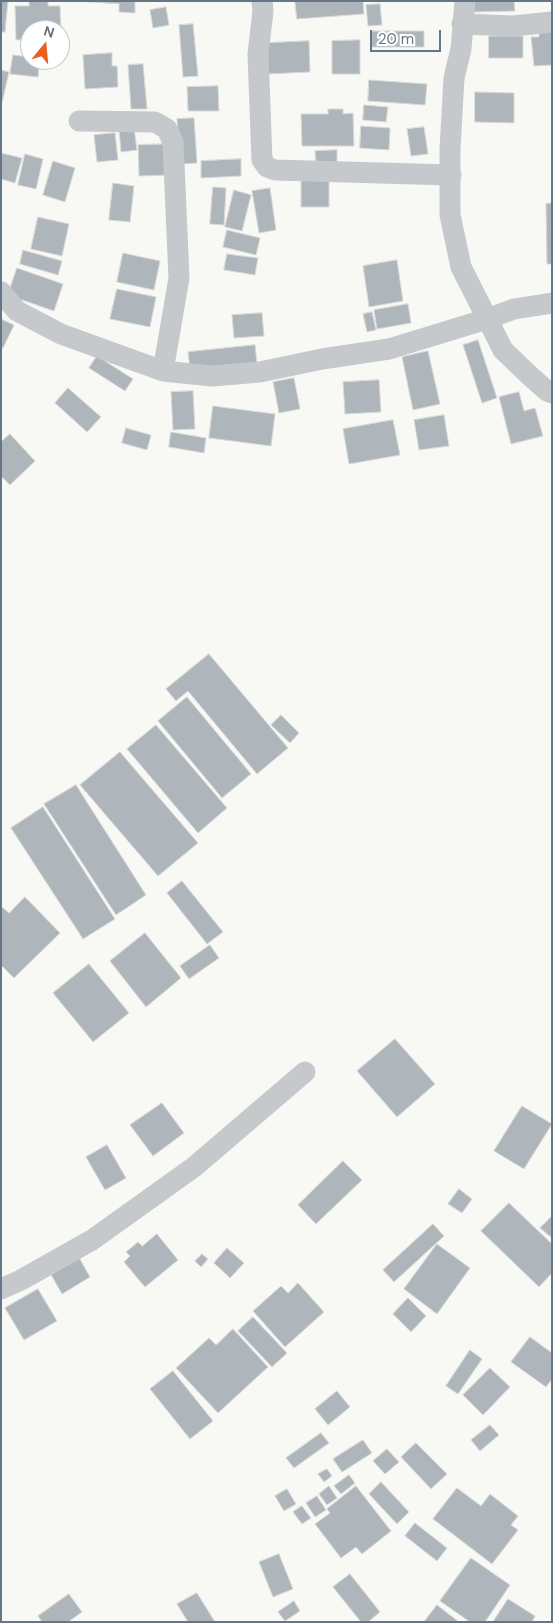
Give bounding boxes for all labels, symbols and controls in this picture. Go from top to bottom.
north arrow [20,20,70,70]
scale bar [373,20,444,52]
text: N [42,22,57,42]
text: 20 m [378,29,414,49]

